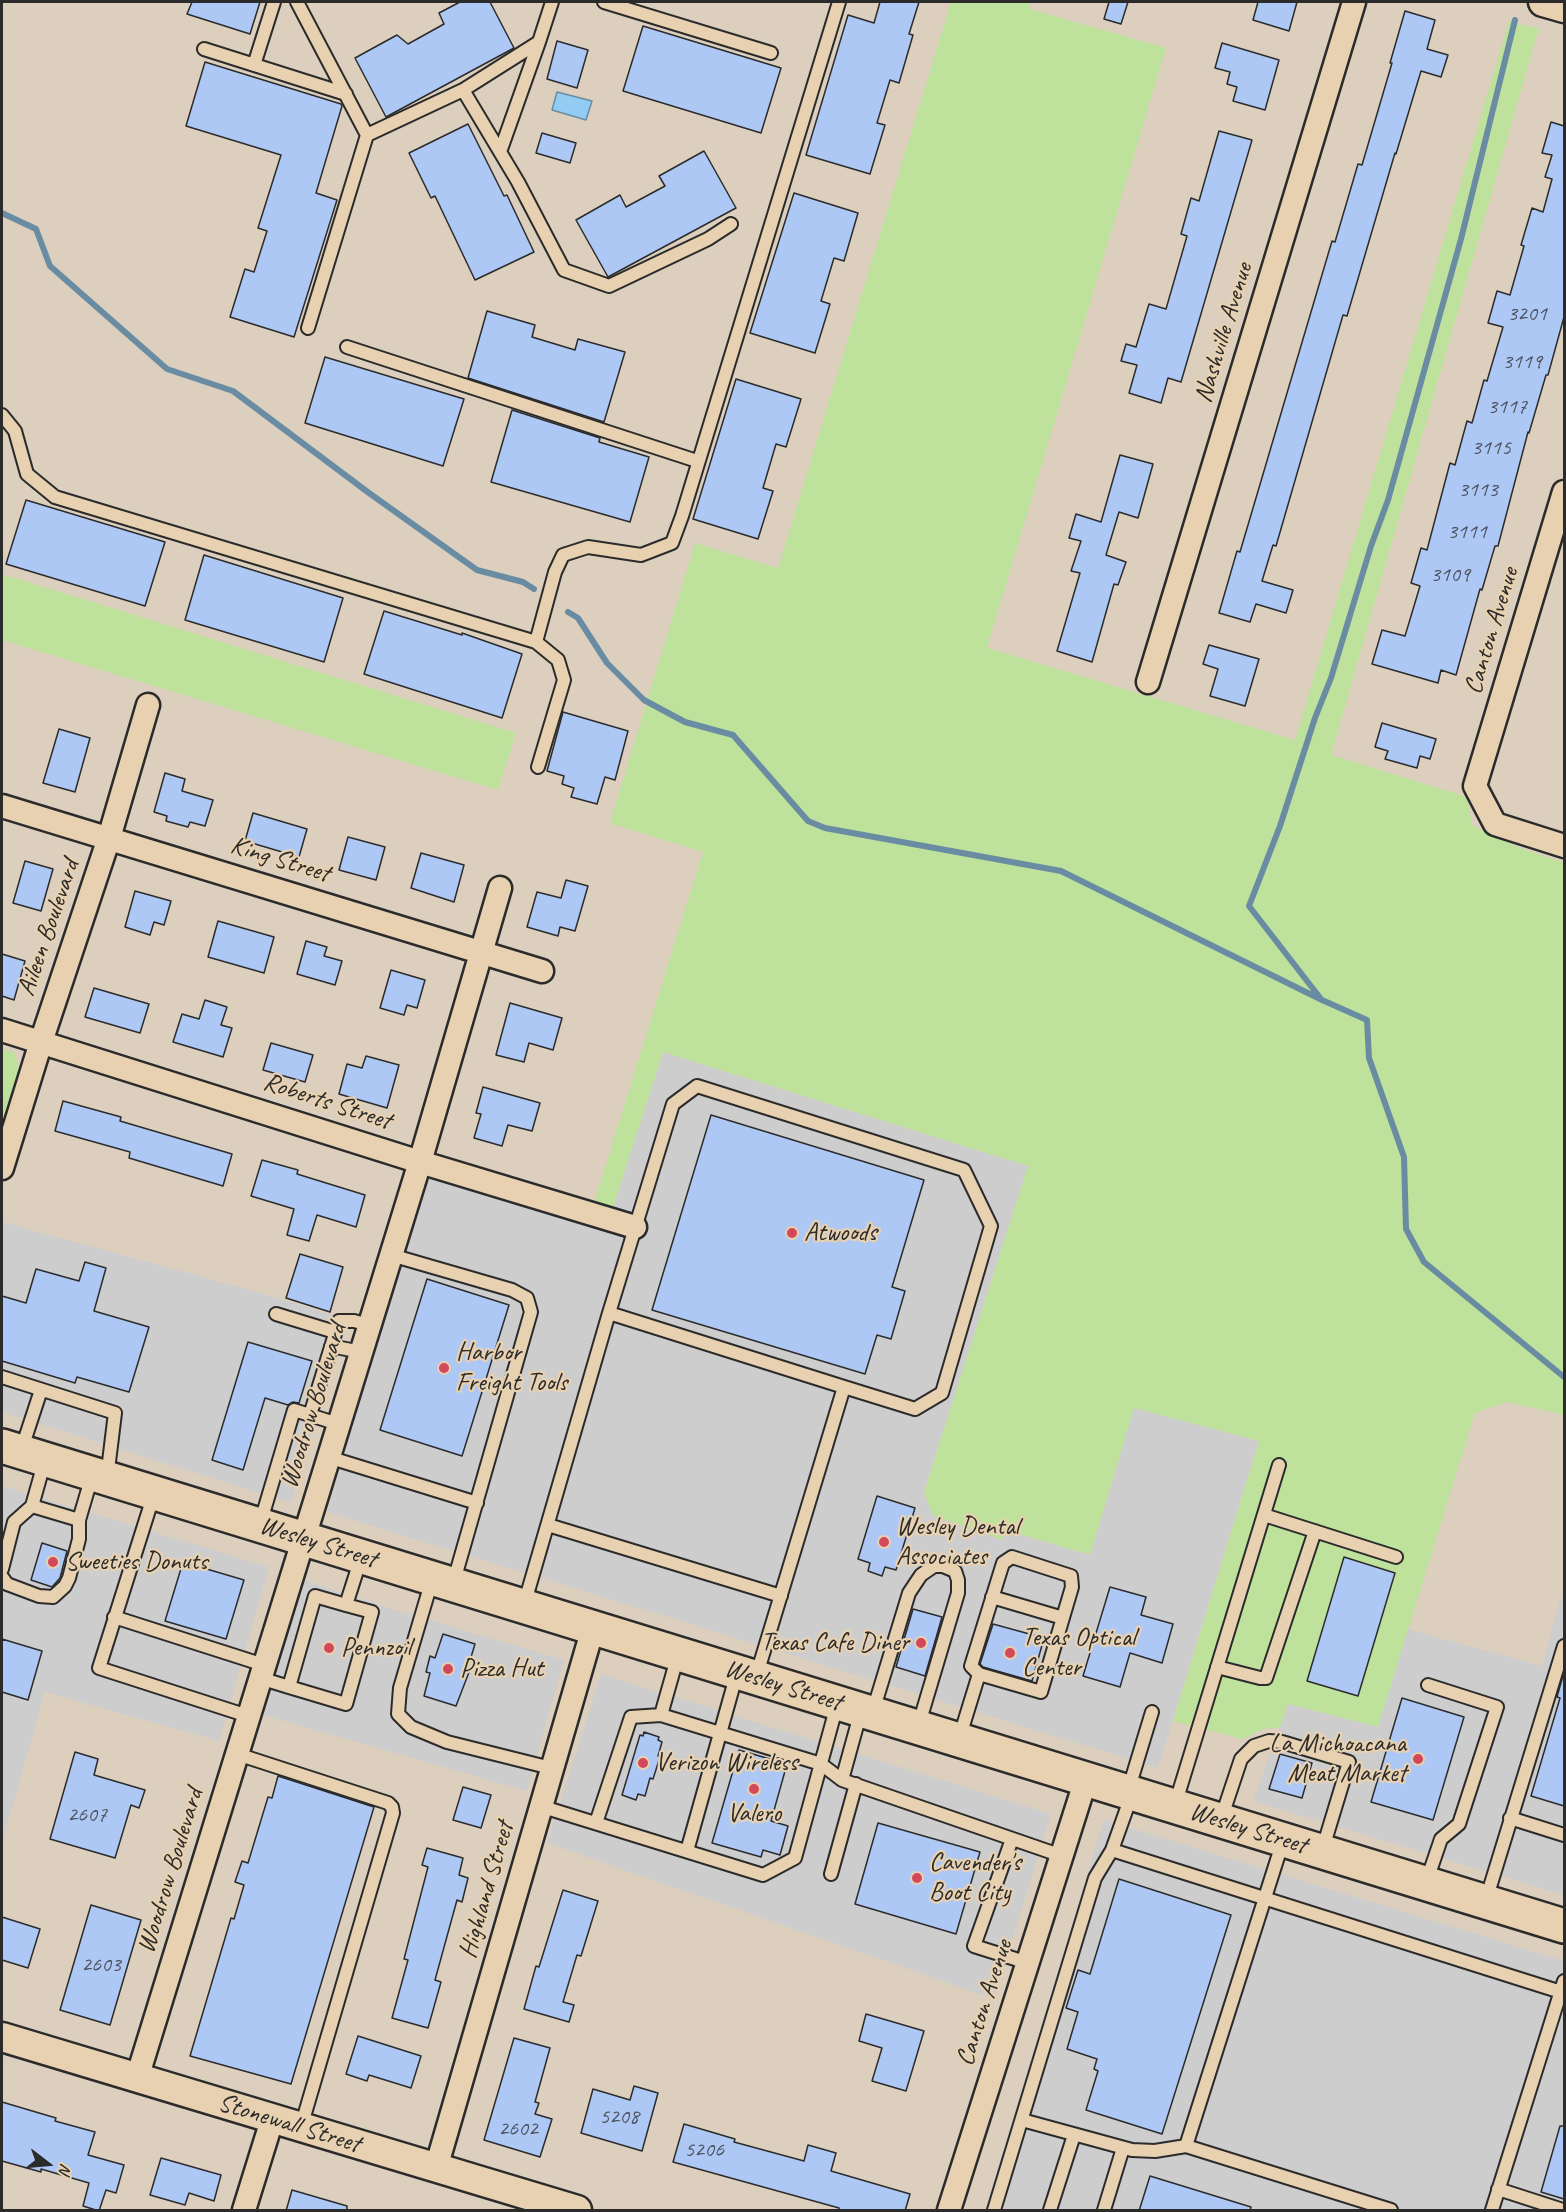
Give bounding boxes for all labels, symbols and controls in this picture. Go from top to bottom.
street label: Nashville Avenue [1188,259,1260,407]
house number: 3201 [1507,301,1547,327]
house number: 3119 [1502,349,1542,375]
house number: 3117 [1487,394,1527,420]
house number: 3115 [1471,435,1511,461]
house number: 3113 [1458,477,1498,503]
house number: 3111 [1447,519,1487,545]
house number: 3109 [1430,562,1470,588]
street label: Canton Avenue [1458,564,1526,698]
street label: King Street [227,830,333,890]
street label: Aileen Boulevard [11,856,87,1000]
street label: Roberts Street [259,1067,395,1137]
place label: Atwoods [804,1217,877,1249]
marker: Atwoods [785,1226,799,1240]
street label: Woodrow Boulevard [274,1320,354,1492]
place label: Harbor Freight Tools [456,1337,567,1398]
marker: Harbor Freight Tools [437,1361,451,1375]
street label: Wesley Street [256,1510,380,1576]
place label: Wesley Dental Associates [896,1511,1019,1572]
marker: Wesley Dental Associates [877,1535,891,1549]
place label: Sweeties Donuts [65,1546,208,1578]
marker: Sweeties Donuts [46,1555,60,1569]
place label: Texas Optical Center [1022,1622,1135,1684]
place label: Texas Cafe Diner [761,1627,909,1659]
place label: Pennzoil [341,1632,411,1664]
marker: Texas Cafe Diner [914,1636,928,1650]
marker: Pennzoil [322,1641,336,1655]
marker: Texas Optical Center [1003,1646,1017,1660]
place label: Pizza Hut [460,1653,543,1685]
street label: Wesley Street [721,1653,845,1719]
marker: Pizza Hut [441,1662,455,1676]
place label: La Michoacana Meat Market [1269,1728,1406,1790]
place label: Verizon Wireless [655,1747,798,1779]
marker: La Michoacana Meat Market [1411,1752,1425,1766]
marker: Verizon Wireless [636,1756,650,1770]
marker: Valero [747,1782,761,1796]
street label: Woodrow Boulevard [131,1785,211,1957]
street label: Wesley Street [1186,1796,1310,1862]
place label: Valero [727,1798,781,1830]
house number: 2607 [67,1802,107,1828]
street label: Highland Street [453,1818,521,1962]
place label: Cavender's Boot City [929,1847,1021,1908]
marker: Cavender's Boot City [910,1871,924,1885]
street label: Canton Avenue [950,1936,1020,2070]
house number: 2603 [81,1952,121,1978]
street label: Stonewall Street [214,2088,364,2160]
house number: 5208 [599,2104,639,2130]
house number: 2602 [498,2116,538,2142]
north arrow [18,2134,78,2194]
house number: 5206 [684,2137,724,2163]
text: N [54,2161,76,2176]

